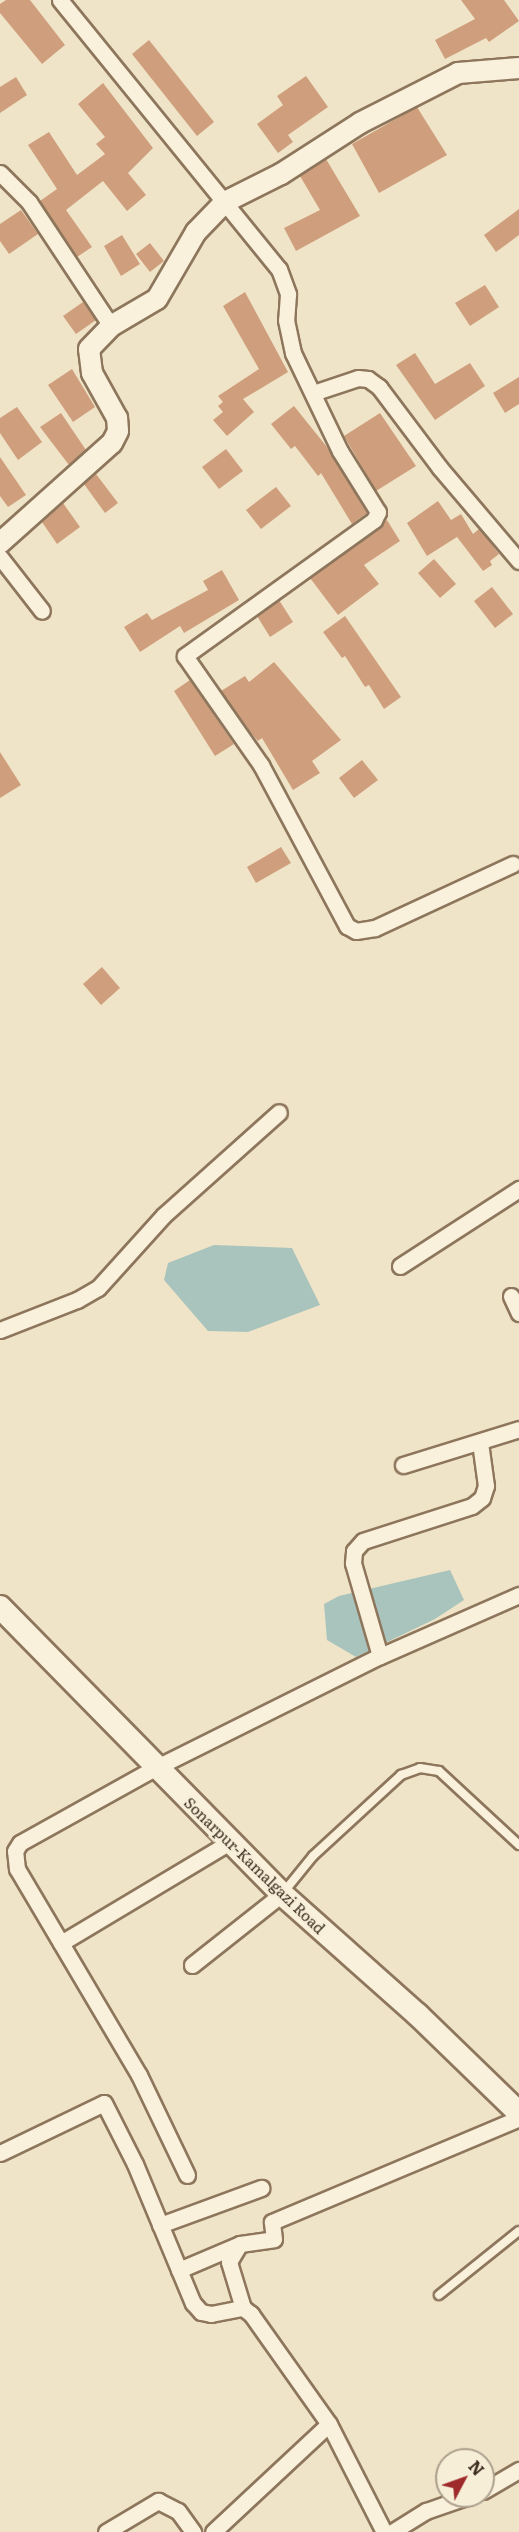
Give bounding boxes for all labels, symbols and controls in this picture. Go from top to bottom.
street label: Sonarpur-Kamalgazi Road [181,1793,329,1937]
north arrow [435,2448,495,2508]
text: N [464,2455,491,2480]

